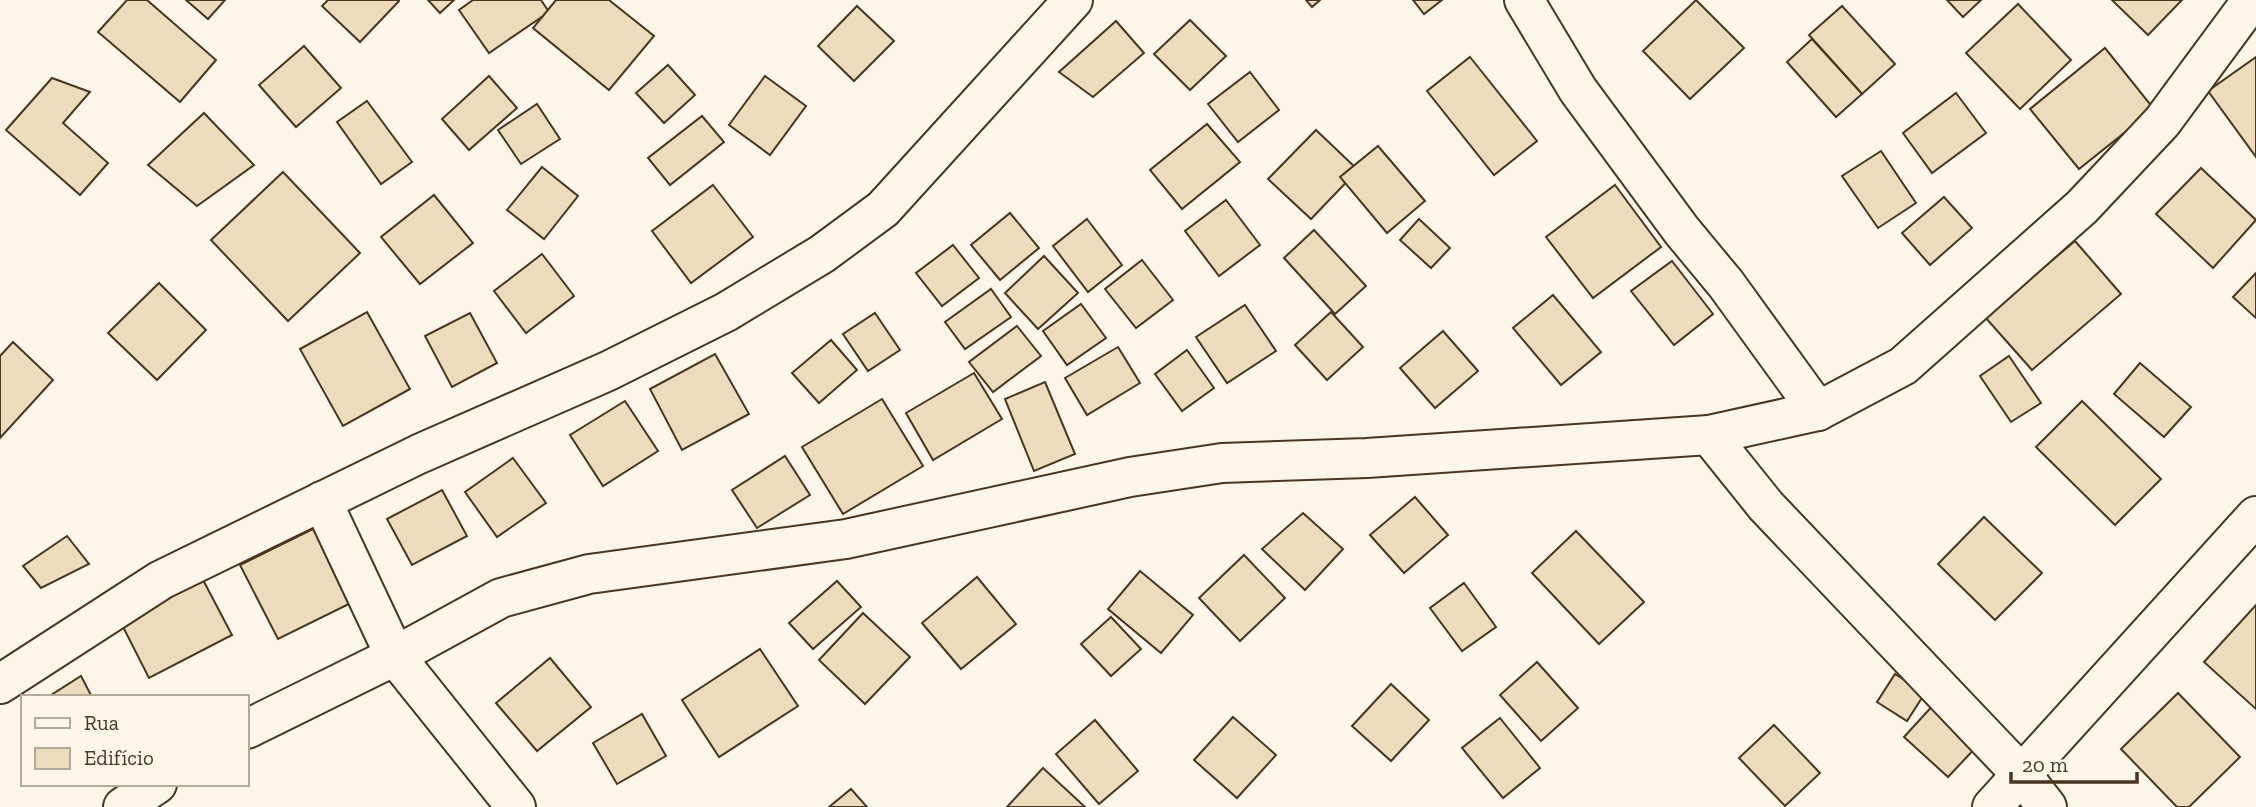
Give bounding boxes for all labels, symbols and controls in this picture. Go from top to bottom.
legend [21,695,248,786]
text: Rua [84,710,119,735]
scale bar [2011,740,2137,784]
text: Edifício [84,745,154,770]
text: 20 m [2022,752,2068,777]

